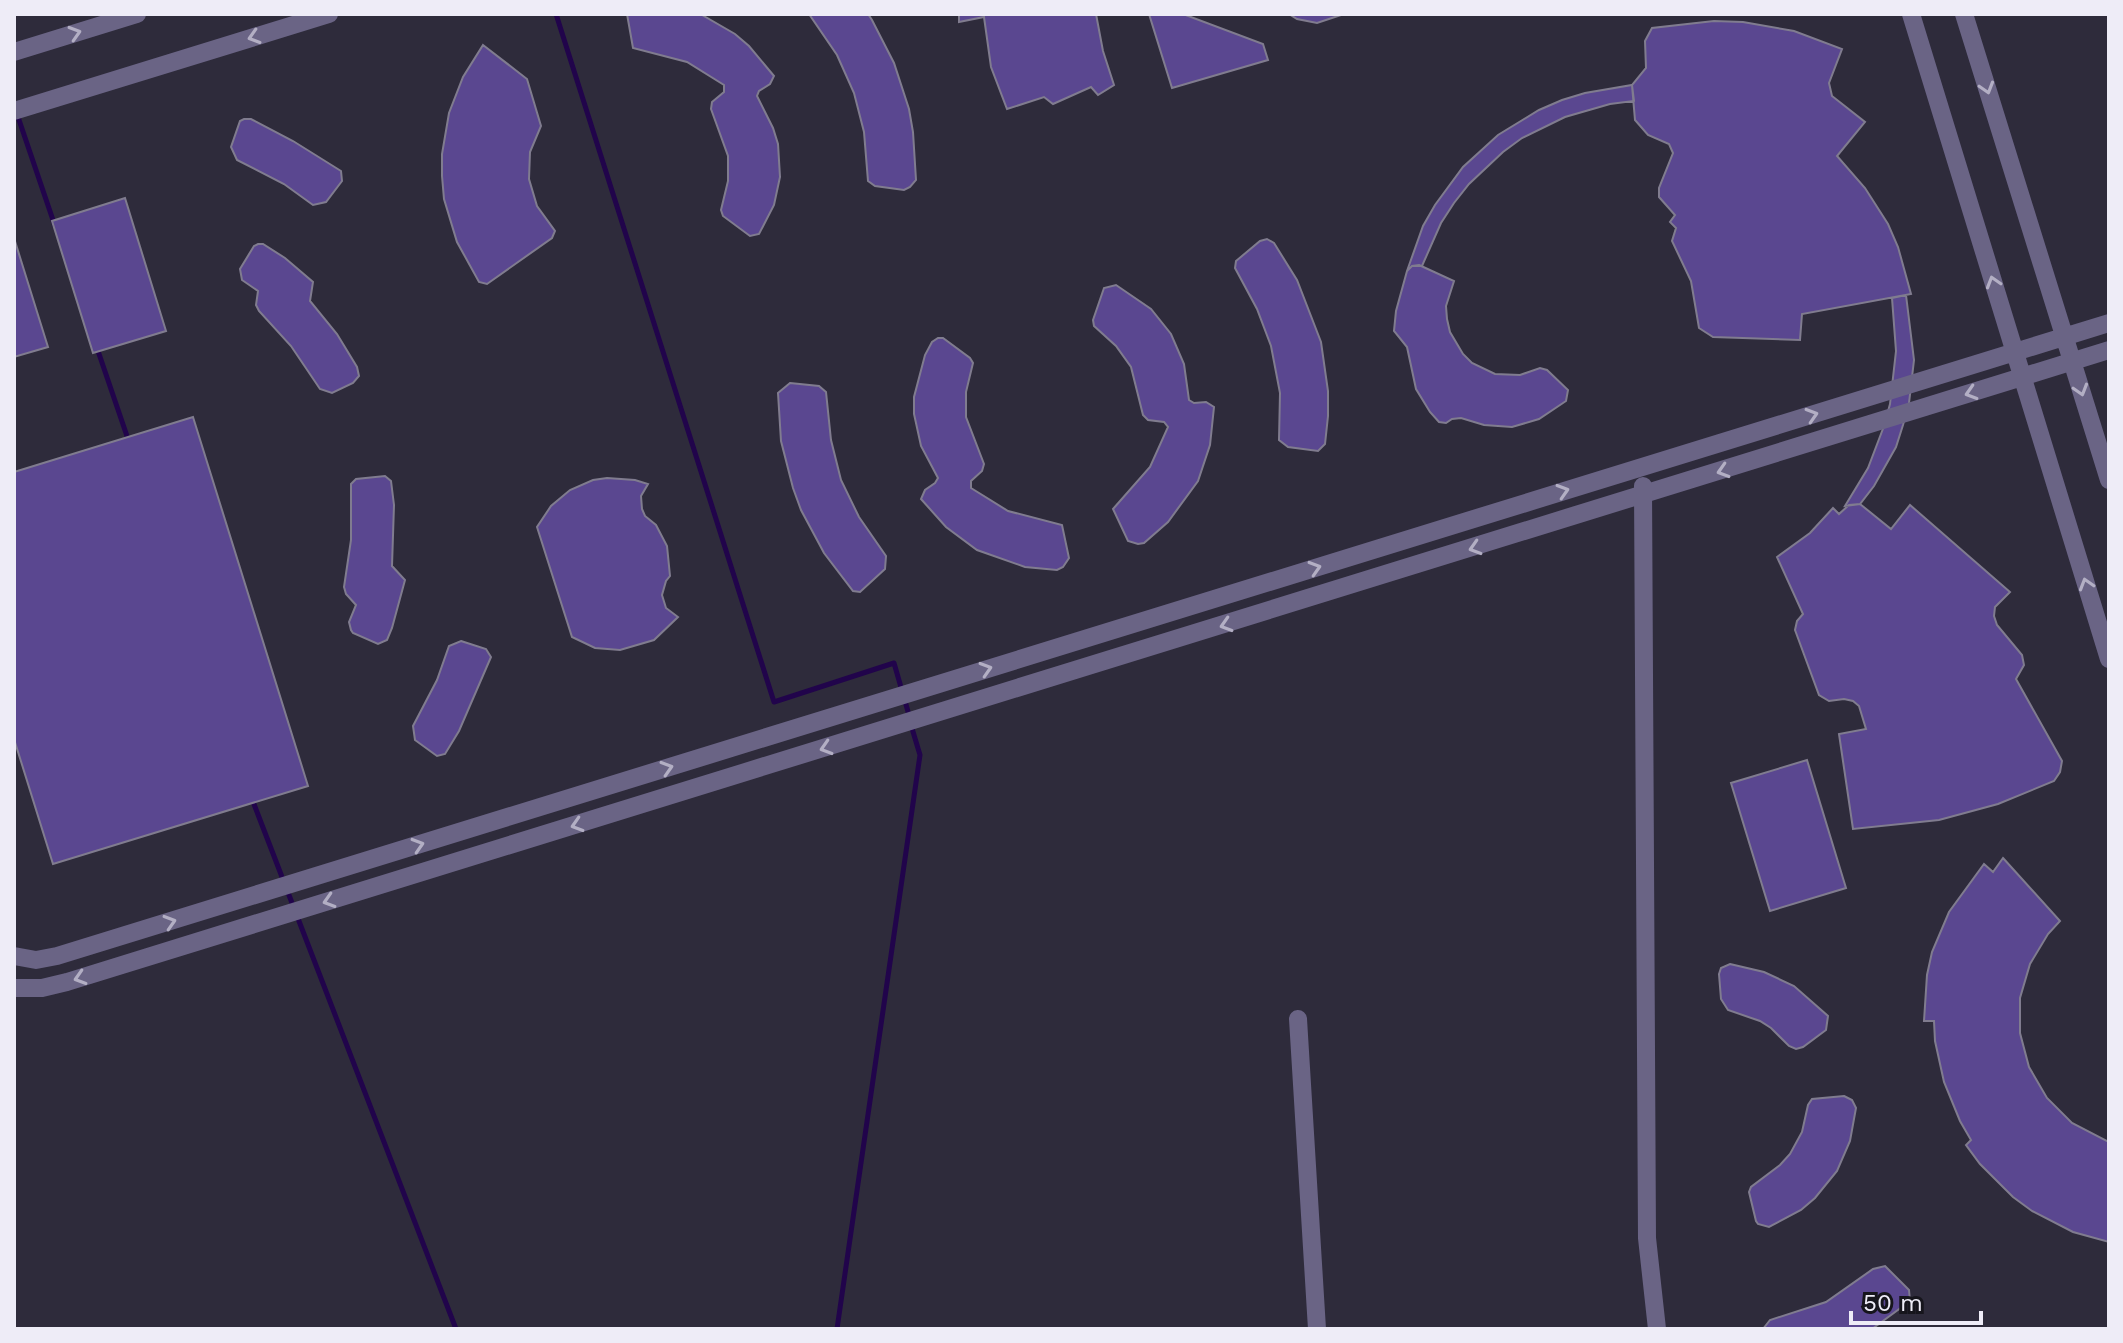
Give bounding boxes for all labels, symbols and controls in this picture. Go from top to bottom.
one-way arrow [68,26,82,42]
one-way arrow [248,28,262,44]
one-way arrow [1978,81,1994,95]
one-way arrow [1986,276,2002,290]
one-way arrow [2072,383,2088,397]
one-way arrow [1965,384,1979,400]
one-way arrow [1804,408,1818,424]
one-way arrow [1717,461,1731,477]
one-way arrow [1555,485,1569,501]
one-way arrow [1468,539,1482,555]
one-way arrow [1307,561,1321,577]
one-way arrow [2079,578,2095,592]
one-way arrow [1220,616,1234,632]
one-way arrow [978,662,992,678]
one-way arrow [819,739,833,755]
one-way arrow [659,761,673,777]
one-way arrow [571,815,585,831]
one-way arrow [411,838,425,854]
one-way arrow [322,892,336,908]
one-way arrow [162,915,176,931]
one-way arrow [74,969,88,985]
scale bar [1851,1275,1981,1325]
text: 50 m [1863,1289,1923,1317]

